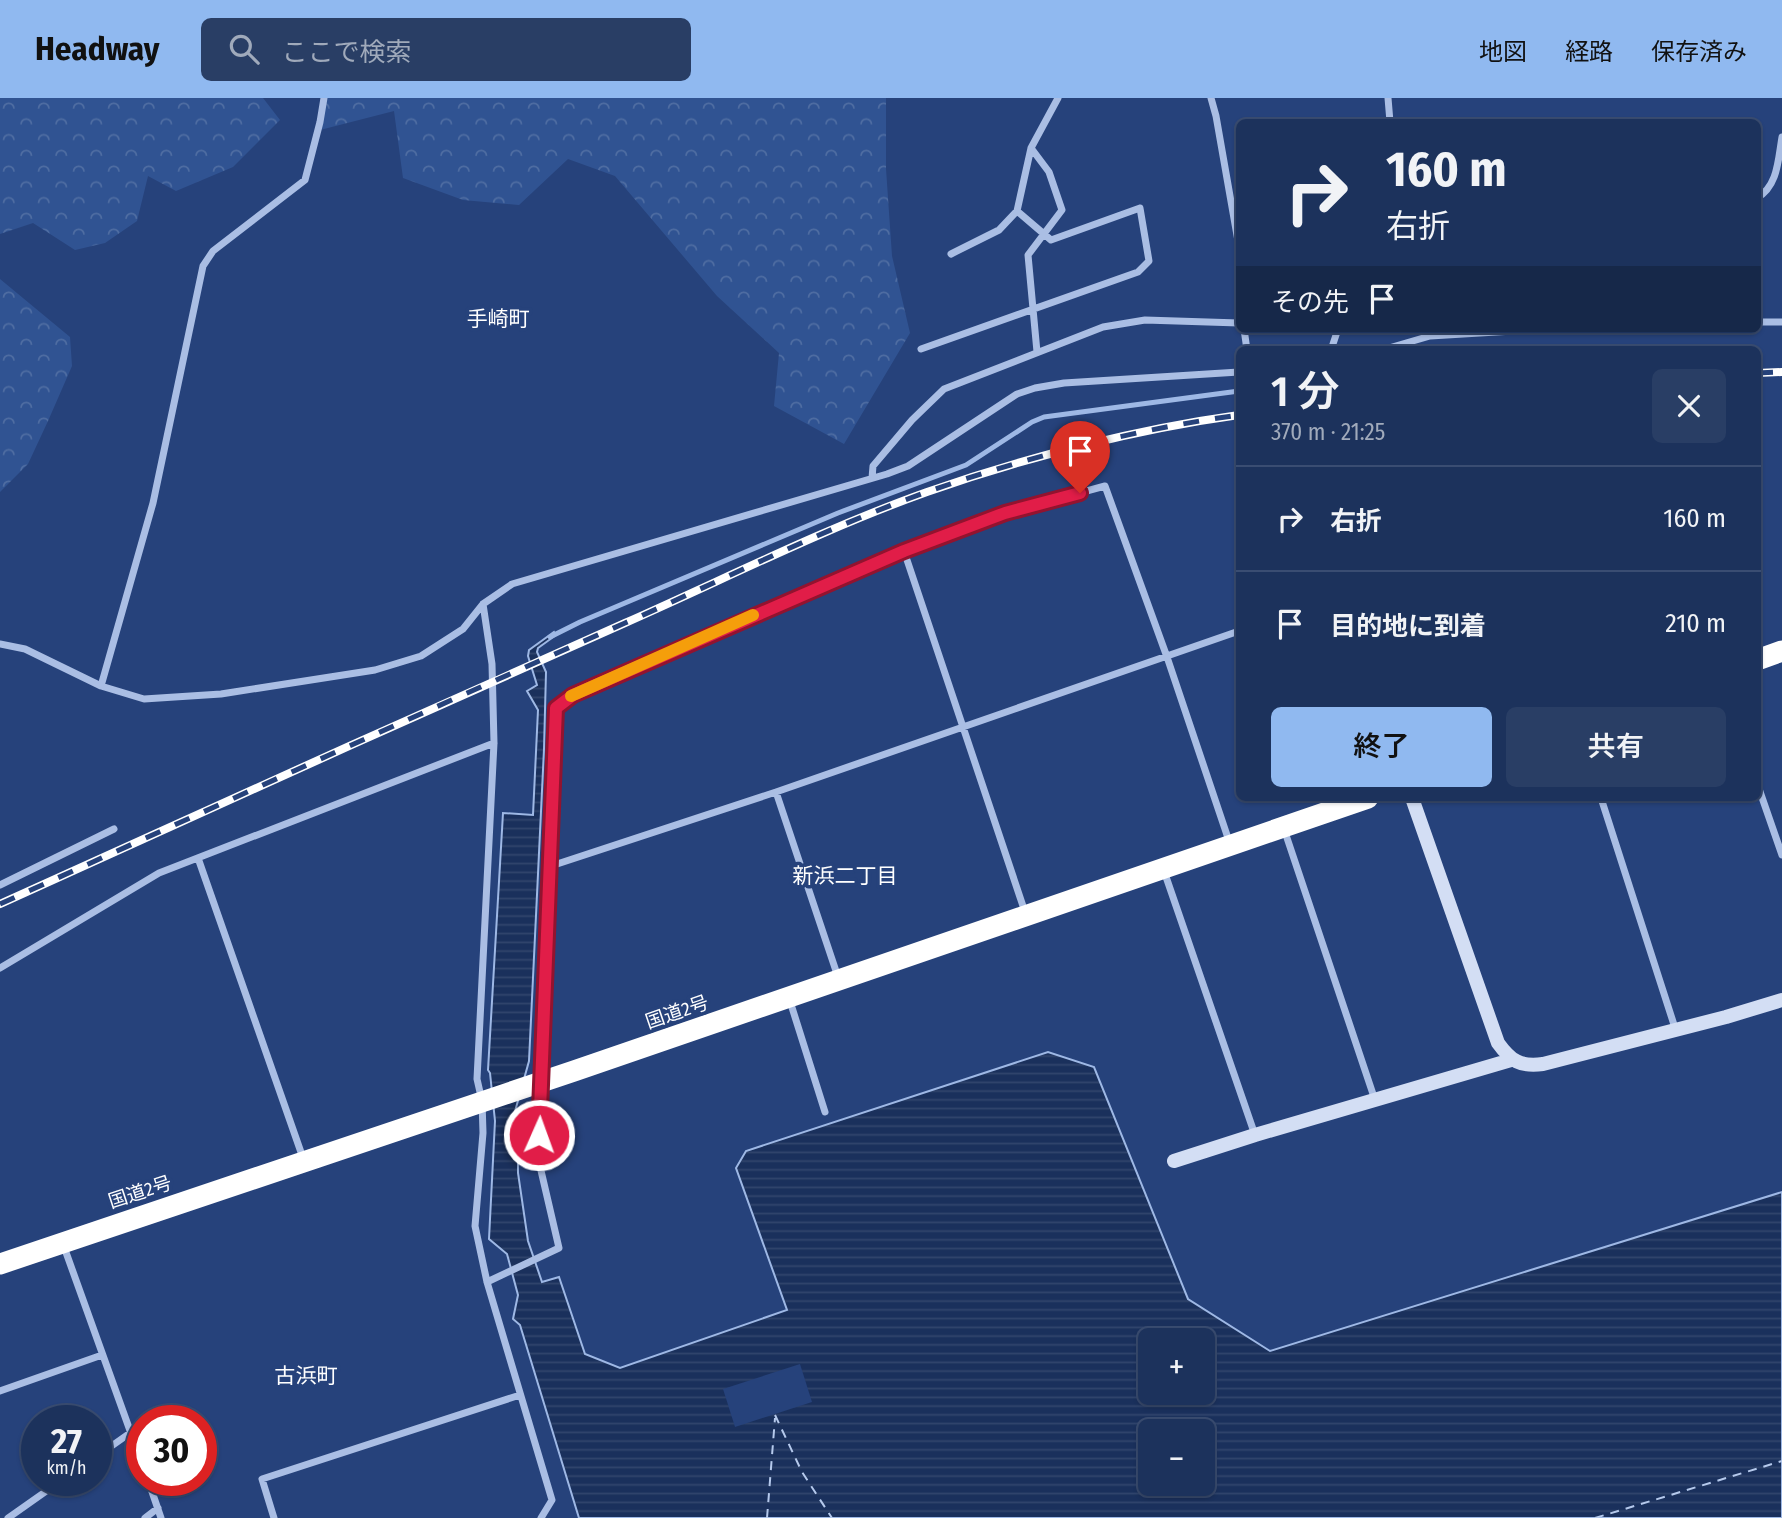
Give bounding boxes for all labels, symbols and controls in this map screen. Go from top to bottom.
search box [201,18,691,81]
text: Headway [35,29,159,69]
icon: search [225,30,263,68]
text: ここで検索 [281,37,412,68]
text: 地図 [1479,38,1527,66]
text: 経路 [1565,38,1613,66]
text: 保存済み [1651,38,1747,66]
text: 160 m [1386,140,1507,199]
icon: right [1271,147,1362,238]
text: 右折 [1386,207,1450,245]
icon: arrive [1363,280,1401,318]
text: その先 [1271,287,1349,318]
district label: 手崎町 [467,306,530,332]
text: 1 分 [1271,367,1340,417]
button: close [1652,369,1726,443]
text: 370 m · 21:25 [1271,418,1385,446]
pin [1050,421,1110,493]
icon: arrive [1061,432,1099,470]
icon: right [1271,500,1309,538]
text: 160 m [1663,503,1726,534]
text: 右折 [1330,506,1382,537]
icon: arrive [1271,605,1309,643]
text: 210 m [1665,608,1726,639]
text: 目的地に到着 [1330,611,1486,642]
button: 終了 [1271,707,1492,787]
button: 共有 [1506,707,1726,787]
district label: 新浜二丁目 [793,863,898,889]
street label: 国道2号 [642,990,712,1034]
position arrow [502,1098,576,1172]
street label: 国道2号 [105,1171,175,1213]
map controls [1138,1328,1215,1496]
button: + [1138,1328,1215,1405]
district label: 古浜町 [275,1363,338,1389]
speed limit sign: 30 [126,1405,217,1496]
button: − [1138,1419,1215,1496]
text: 27 [51,1420,82,1462]
text: km/h [46,1457,87,1479]

